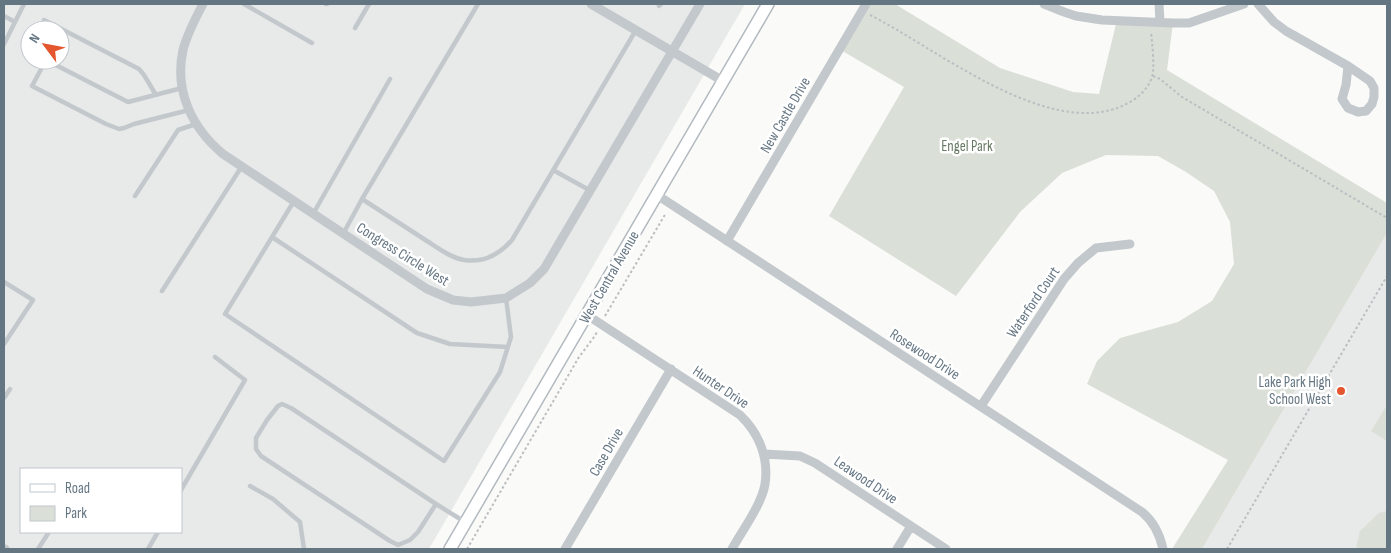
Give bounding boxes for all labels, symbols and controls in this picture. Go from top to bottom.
north arrow [20,20,70,70]
text: N [25,31,44,46]
street label: New Castle Drive [756,74,815,157]
park label: Engel Park [941,137,993,156]
street label: Congress Circle West [353,218,453,291]
street label: West Central Avenue [575,228,644,327]
street label: Waterford Court [1003,263,1064,341]
street label: Rosewood Drive [886,325,963,384]
street label: Hunter Drive [689,362,752,413]
place label: Lake Park High School West [1259,373,1331,409]
marker: Lake Park High School West [1335,385,1347,397]
street label: Case Drive [585,425,628,480]
street label: Leawood Drive [830,452,901,509]
legend [20,468,182,533]
text: Road [65,479,90,498]
text: Park [65,504,87,523]

